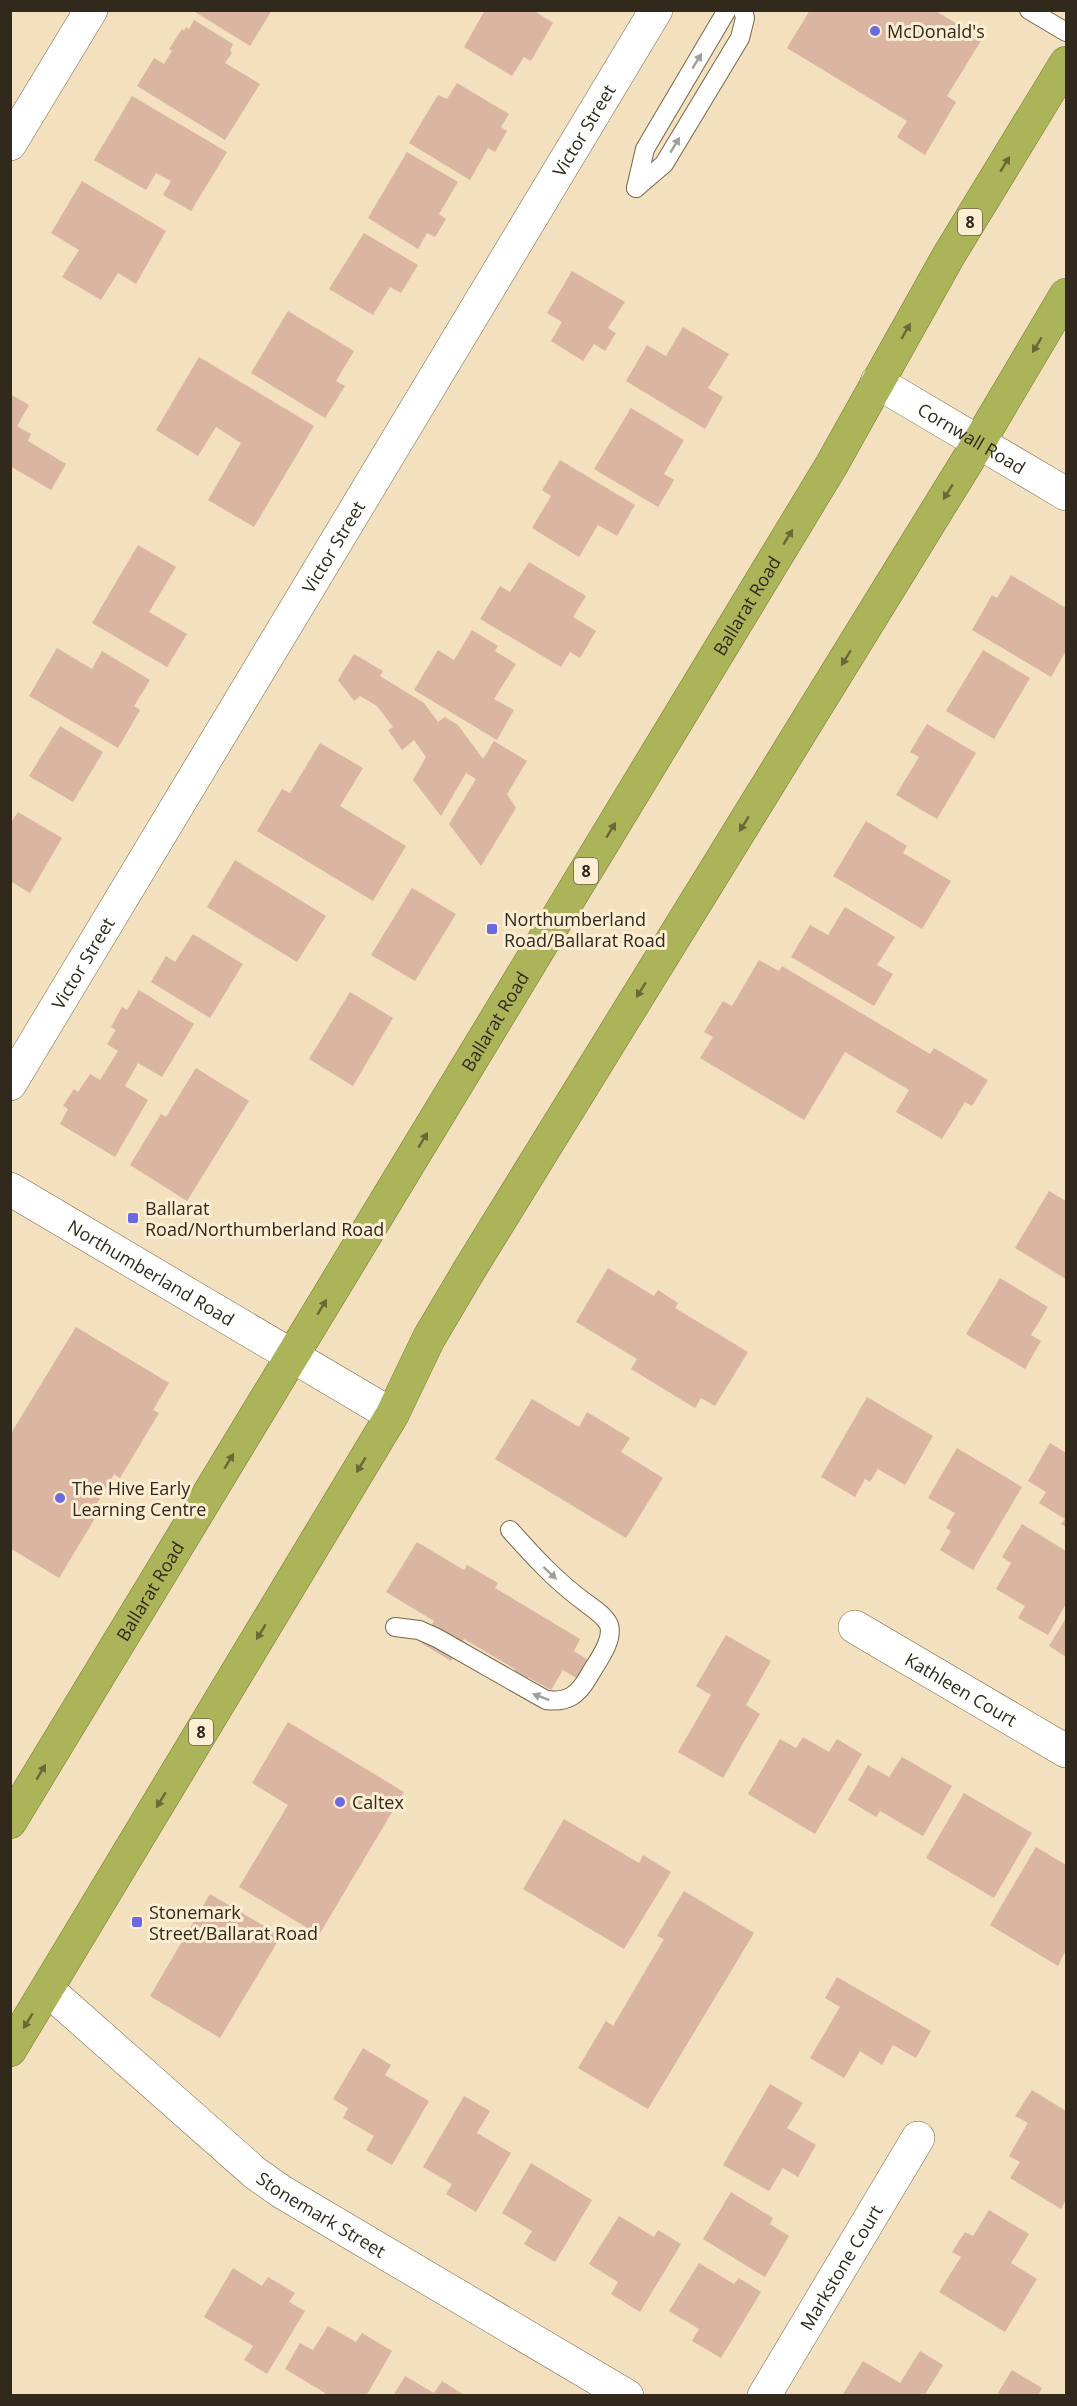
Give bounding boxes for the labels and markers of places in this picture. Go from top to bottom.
place label: McDonald's [887,19,985,43]
marker: McDonald's [868,24,882,38]
place label: Northumberland Road/Ballarat Road [504,907,666,952]
marker: Northumberland Road/Ballarat Road [485,922,499,936]
place label: Ballarat Road/Northumberland Road [145,1196,384,1241]
marker: Ballarat Road/Northumberland Road [126,1211,140,1225]
place label: The Hive Early Learning Centre [72,1476,206,1521]
marker: The Hive Early Learning Centre [53,1491,67,1505]
place label: Caltex [352,1790,404,1814]
marker: Caltex [333,1795,347,1809]
place label: Stonemark Street/Ballarat Road [149,1900,318,1945]
marker: Stonemark Street/Ballarat Road [130,1915,144,1929]

